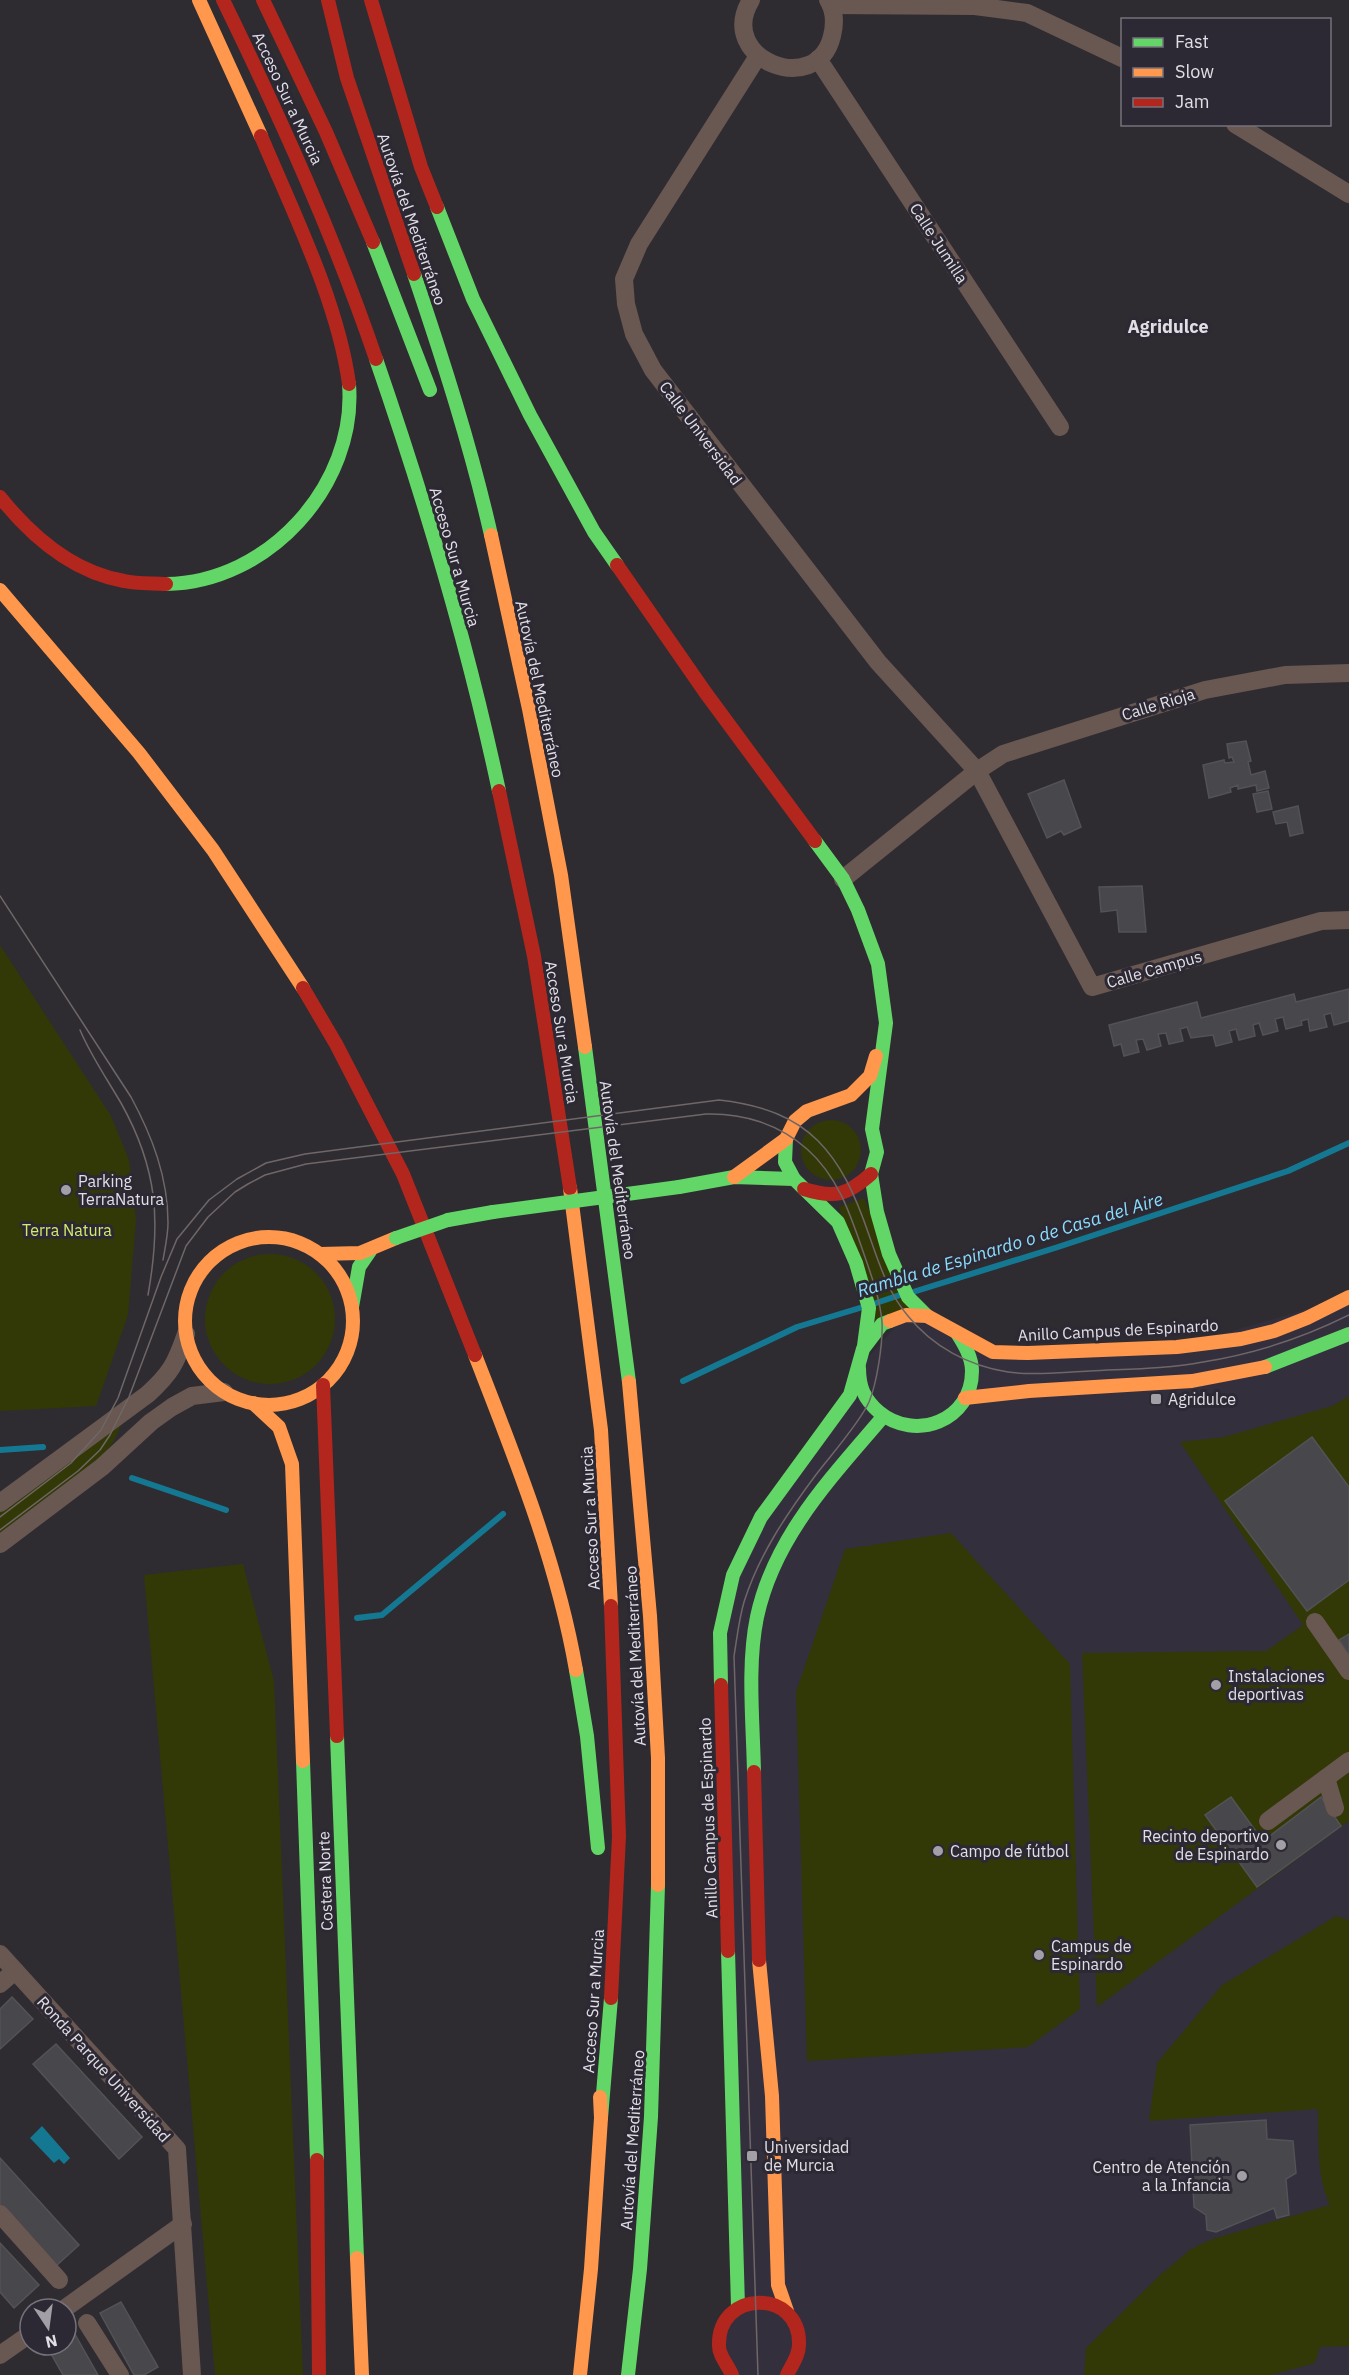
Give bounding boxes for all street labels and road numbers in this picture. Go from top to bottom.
street label: Acceso Sur a Murcia [248,28,328,168]
street label: Autovía del Mediterráneo [373,130,451,308]
street label: Calle Jumilla [906,199,973,287]
street label: Calle Universidad [655,377,747,489]
street label: Acceso Sur a Murcia [426,485,485,630]
street label: Autovía del Mediterráneo [511,599,569,779]
street label: Calle Rioja [1119,683,1197,725]
street label: Calle Campus [1104,946,1204,992]
street label: Acceso Sur a Murcia [541,959,583,1105]
street label: Autovía del Mediterráneo [596,1079,640,1261]
street label: Anillo Campus de Espinardo [1017,1315,1219,1345]
street label: Acceso Sur a Murcia [576,1445,604,1591]
street label: Autovía del Mediterráneo [620,1565,650,1747]
street label: Anillo Campus de Espinardo [694,1717,722,1919]
street label: Costera Norte [313,1831,337,1931]
street label: Acceso Sur a Murcia [578,1928,608,2074]
street label: Ronda Parque Universidad [33,1992,175,2146]
street label: Autovía del Mediterráneo [616,2049,648,2231]

